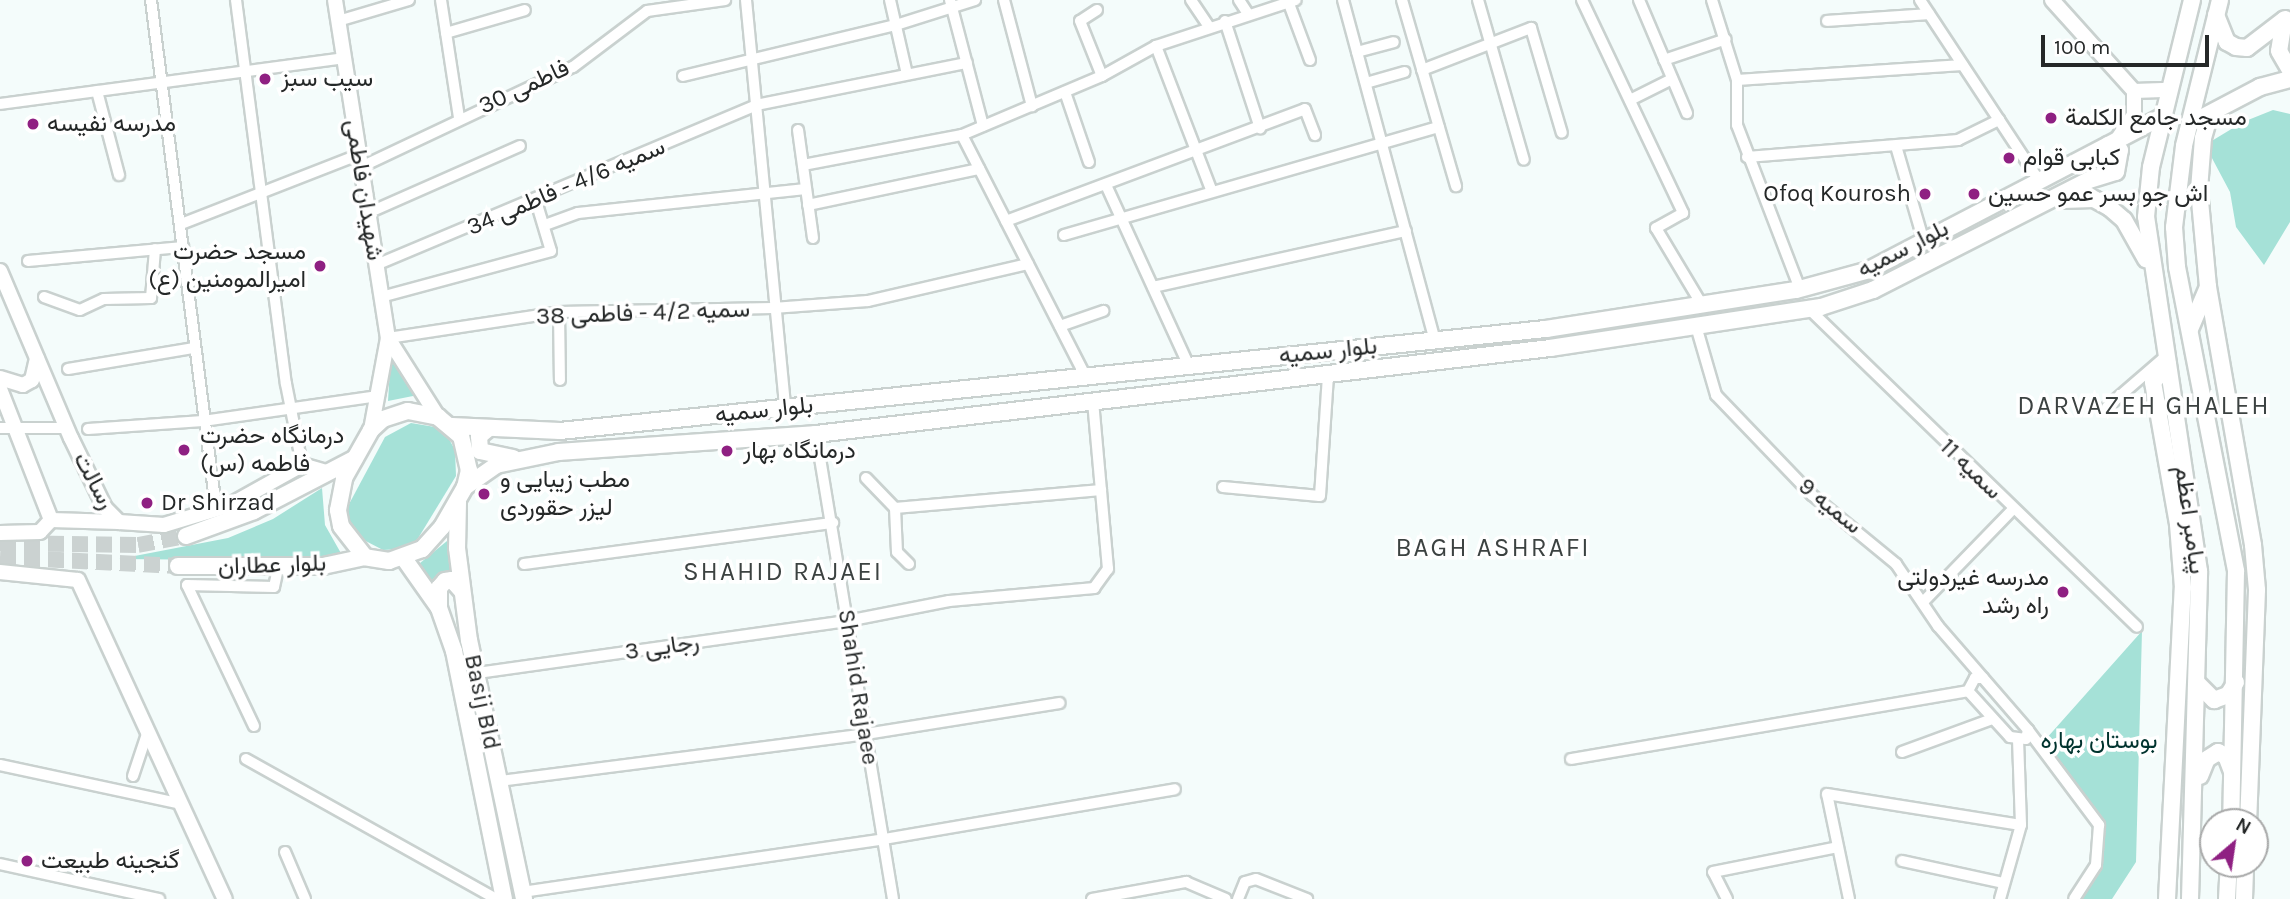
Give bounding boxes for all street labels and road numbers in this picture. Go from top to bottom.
street label: فاطمی 30 [474,54,574,120]
street label: شهیدان فاطمی [339,117,389,263]
street label: سمیه 4/6 - فاطمی 34 [463,132,669,242]
street label: بلوار سمیه [1852,214,1954,284]
street label: سمیه 4/2 - فاطمی 38 [535,295,751,331]
street label: بلوار سمیه [1277,332,1379,370]
street label: بلوار سمیه [713,391,815,429]
street label: سمیه 11 [1934,432,2008,506]
street label: رسالت [67,447,121,515]
street label: پیامبر اعظم [2168,464,2212,576]
street label: سمیه 9 [1792,472,1868,540]
street label: بلوار عطاران [217,549,327,581]
street label: Shahid Rajaee [831,607,885,767]
street label: رجایی 3 [623,628,701,666]
street label: Basij Bld [458,652,506,752]

